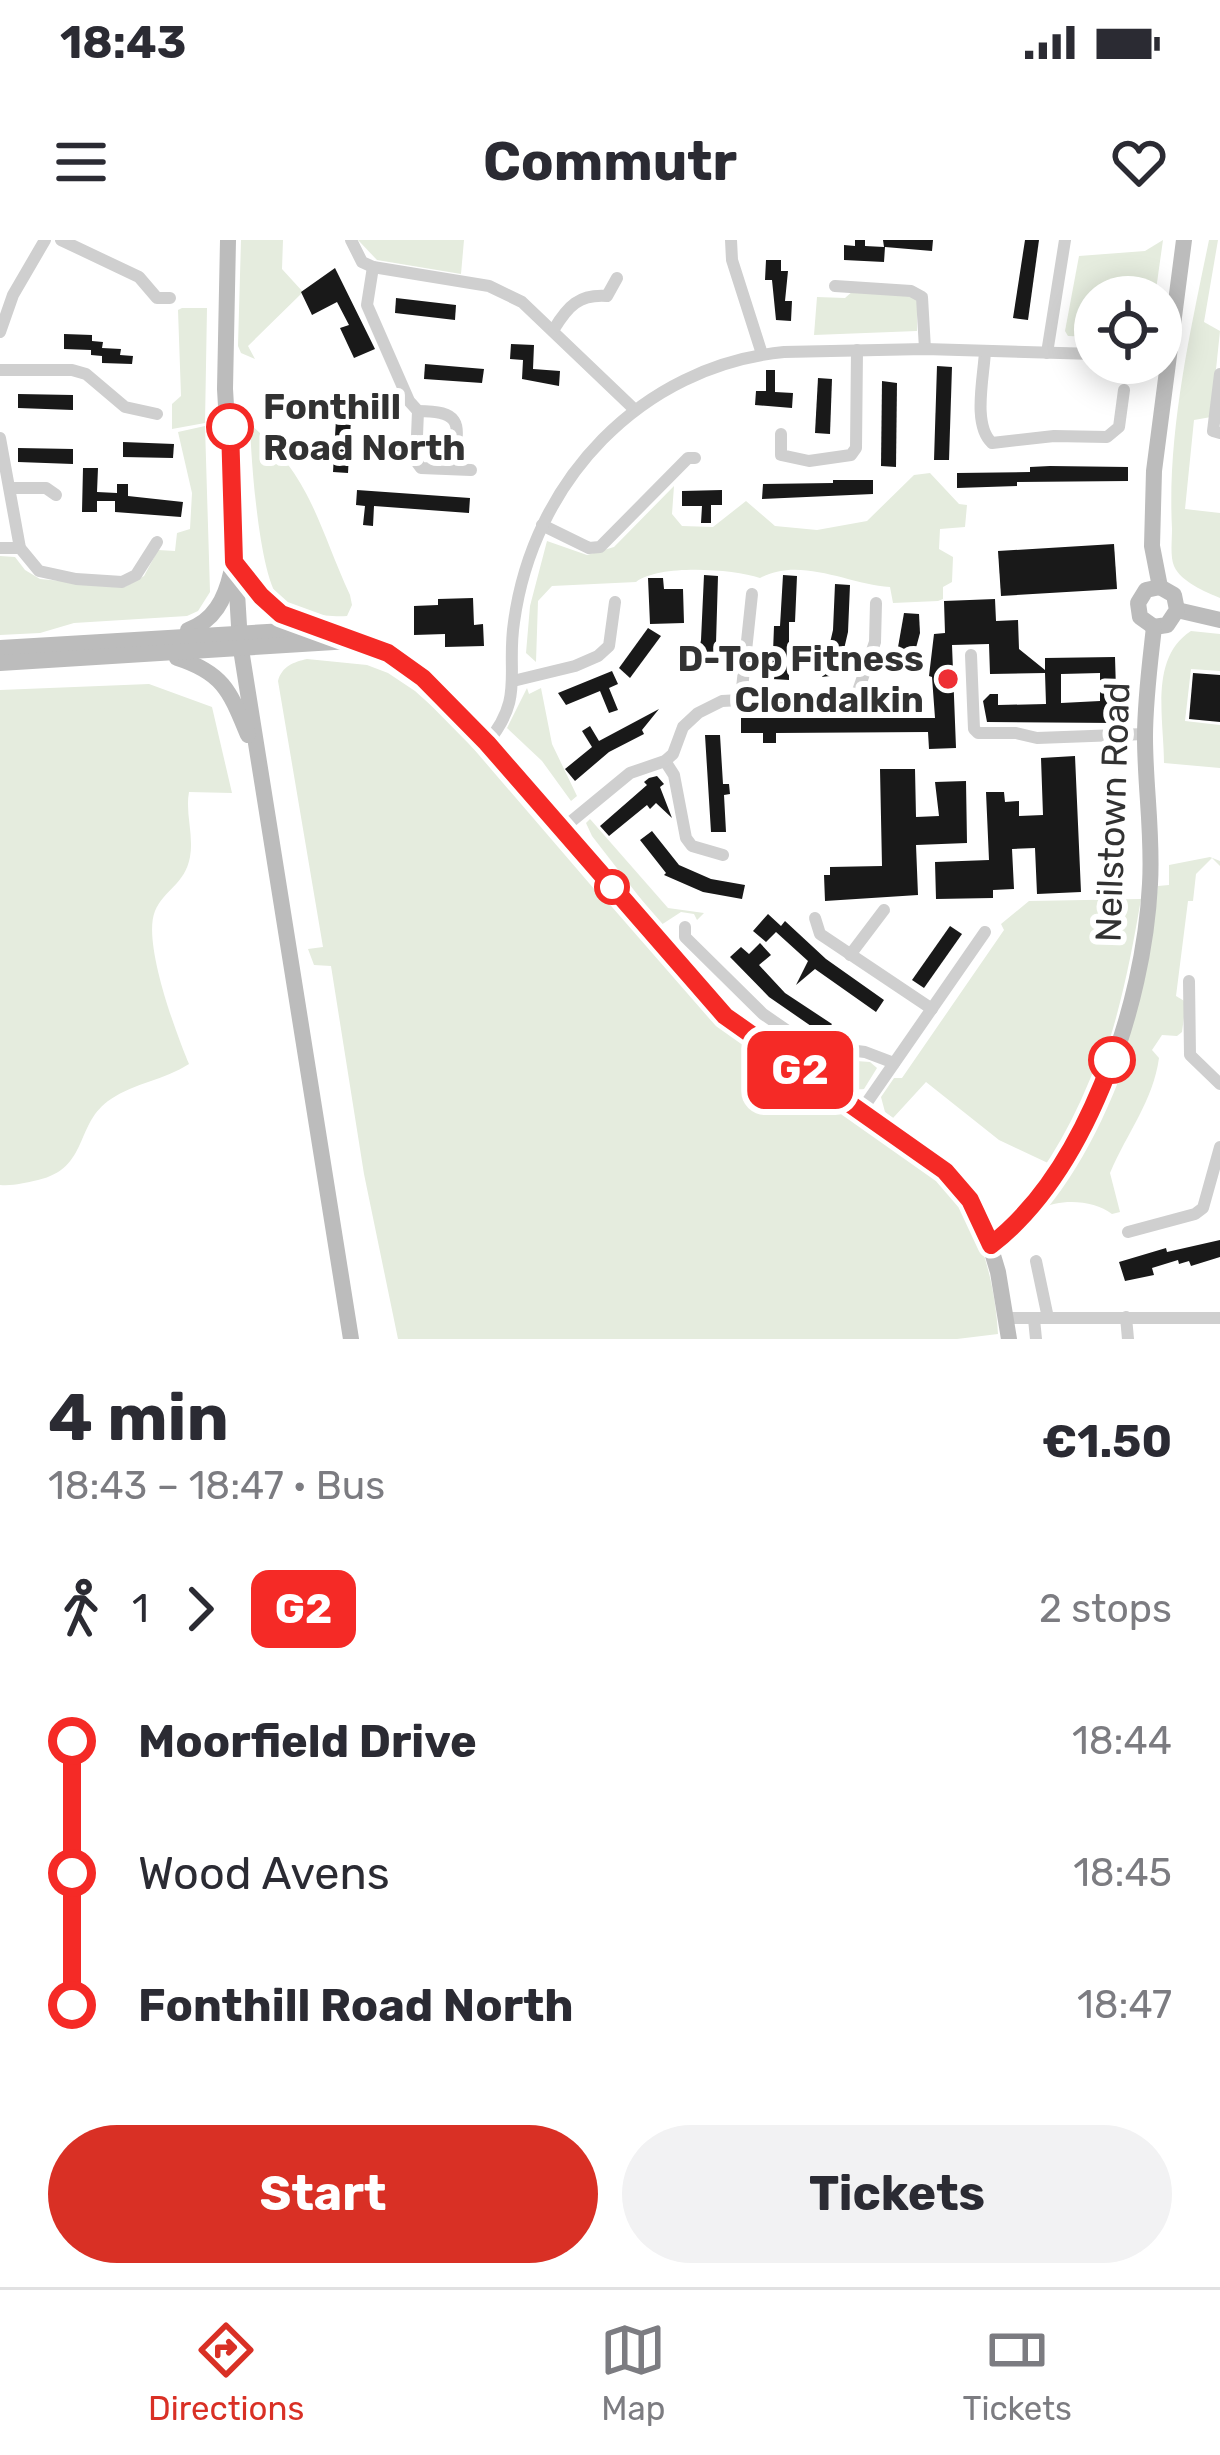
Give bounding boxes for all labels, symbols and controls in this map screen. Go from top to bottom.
text: 18:43 [60,16,186,69]
icon: menu [48,129,114,195]
icon: heart [1106,129,1172,195]
text: Commutr [483,130,737,194]
map controls [1074,276,1182,384]
button: locate [1074,276,1182,384]
place label: Fonthill Road North [263,385,466,469]
marker: Fonthill Road North [208,405,252,449]
place label: D-Top Fitness Clondalkin [678,637,924,721]
marker: D-Top Fitness Clondalkin [935,666,961,692]
street label: Neilstown Road [1086,681,1139,943]
unlabelled marker [596,871,628,903]
line badge: G2 [746,1031,854,1109]
unlabelled marker [1090,1038,1134,1082]
text: G2 [771,1045,829,1095]
text: 4 min [48,1378,229,1457]
text: €1.50 [1042,1415,1172,1468]
text: 18:43 – 18:47 · Bus [48,1463,385,1509]
icon: walk [48,1576,114,1642]
icon: forward [167,1576,233,1642]
text: G2 [275,1584,332,1634]
text: 1 [132,1586,149,1632]
text: 2 stops [1039,1586,1172,1632]
text: Moorfield Drive [138,1715,477,1768]
text: 18:44 [1072,1718,1172,1764]
text: Wood Avens [138,1847,390,1900]
text: 18:45 [1073,1850,1172,1896]
text: Fonthill Road North [138,1979,573,2032]
text: 18:47 [1077,1982,1172,2028]
button: Start [48,2125,598,2263]
button: Tickets [622,2125,1172,2263]
tab: Directions [148,2317,304,2428]
tab: Map [600,2317,666,2428]
tab: Tickets [962,2317,1072,2428]

